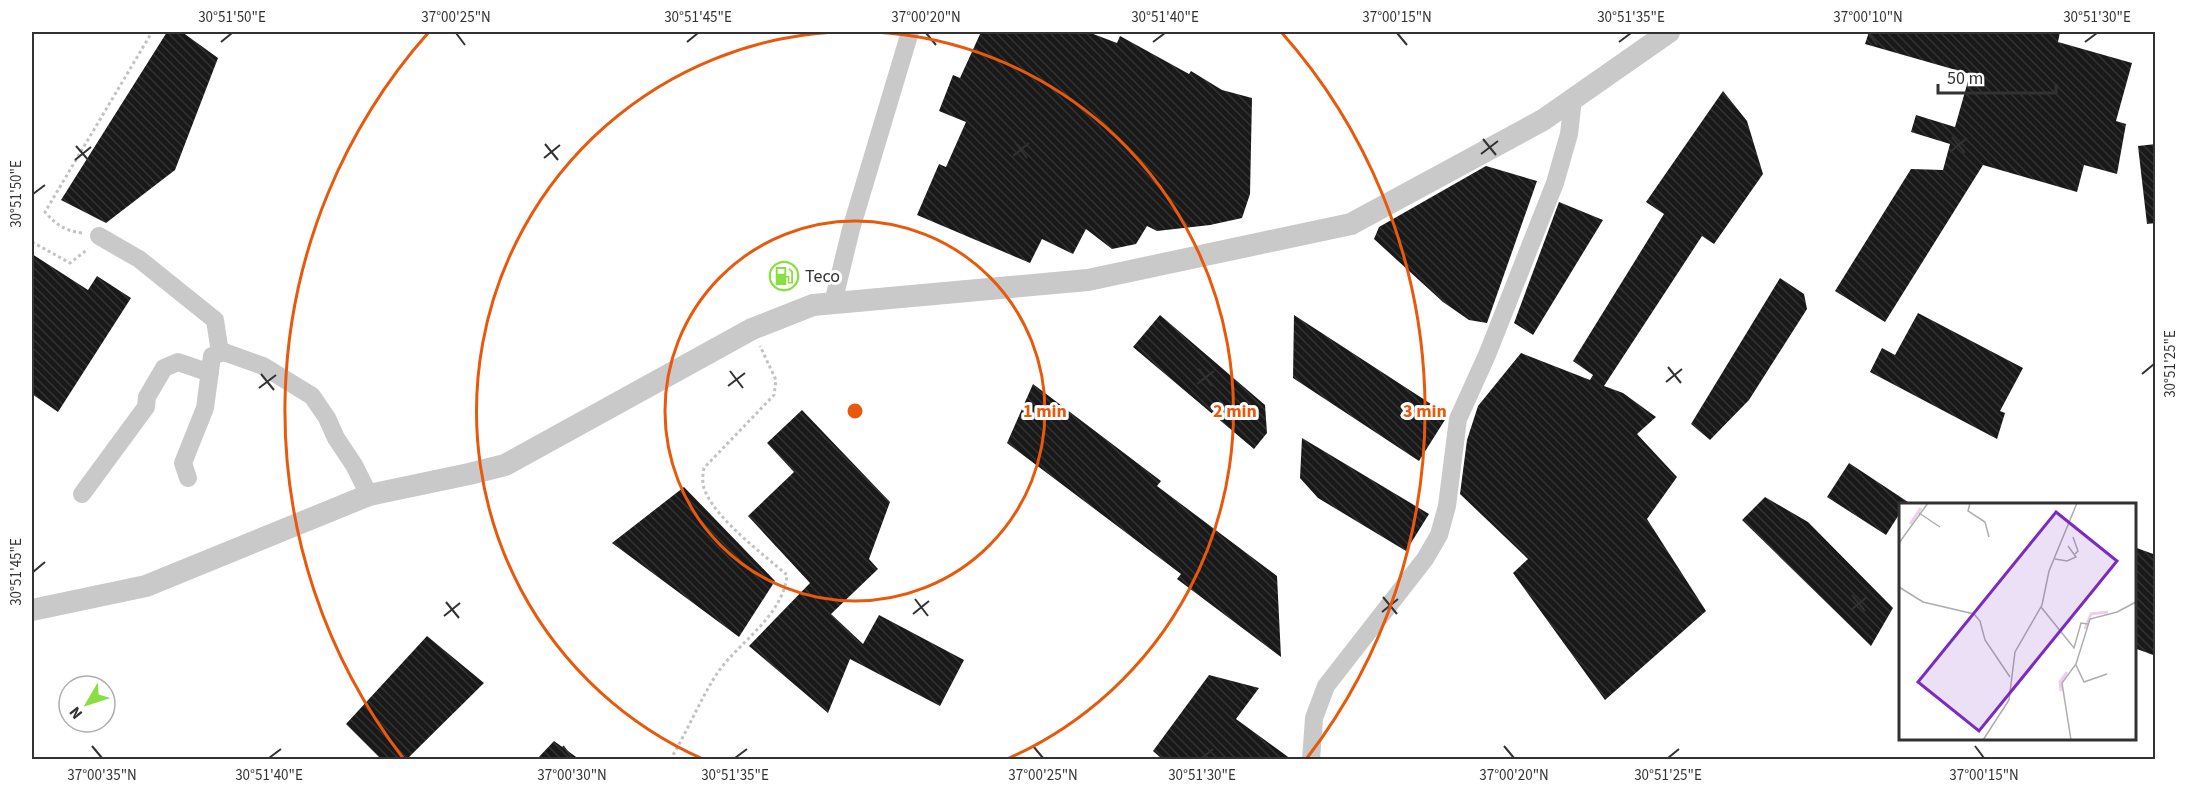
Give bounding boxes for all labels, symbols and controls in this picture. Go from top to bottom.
text: 30°51'50"E [198,7,266,28]
text: 37°00'25"N [421,7,491,28]
text: 30°51'45"E [664,7,732,28]
text: 37°00'20"N [891,7,961,28]
text: 30°51'40"E [1131,7,1199,28]
text: 37°00'15"N [1362,7,1432,28]
text: 30°51'35"E [1597,7,1665,28]
text: 37°00'10"N [1833,7,1903,28]
text: 30°51'30"E [2063,7,2131,28]
scale bar [1938,57,2056,95]
text: 50 m [1947,66,1983,91]
text: 30°51'50"E [6,160,27,228]
fuel station icon: Teco [768,260,800,292]
place label: Teco [805,264,840,289]
text: 30°51'25"E [2160,330,2181,398]
text: 1 min [1023,399,1067,424]
text: 2 min [1213,399,1257,424]
text: 3 min [1403,399,1447,424]
centre of rings [845,401,865,421]
inset map [1899,503,2136,740]
text: 30°51'45"E [6,538,27,606]
north arrow [57,674,117,734]
text: N [64,702,88,724]
text: 37°00'35"N [67,765,137,786]
text: 30°51'40"E [235,765,303,786]
text: 37°00'30"N [537,765,607,786]
text: 30°51'35"E [701,765,769,786]
text: 37°00'25"N [1008,765,1078,786]
text: 30°51'30"E [1168,765,1236,786]
text: 37°00'20"N [1479,765,1549,786]
text: 30°51'25"E [1634,765,1702,786]
text: 37°00'15"N [1949,765,2019,786]

